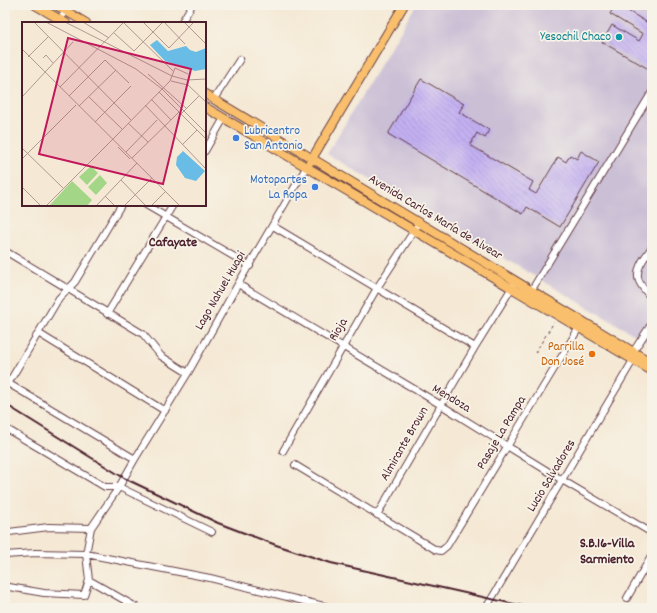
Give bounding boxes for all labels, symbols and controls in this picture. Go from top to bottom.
inset map [22,22,206,206]
place label: Yesochil Chaco [540,28,611,47]
marker: Yesochil Chaco [614,32,624,42]
place label: Lubricentro San Antonio [244,122,303,156]
marker: Lubricentro San Antonio [231,133,241,143]
street label: Avenida Carlos María de Alvear [364,170,506,266]
place label: Motopartes La Ropa [250,171,308,205]
marker: Motopartes La Ropa [310,182,320,192]
district label: Cafayate [149,233,197,253]
street label: Lago Nahuel Huapi [191,247,252,334]
street label: Rioja [325,314,354,345]
place label: Parrilla Don José [541,338,585,372]
marker: Parrilla Don José [587,349,597,359]
street label: Mendoza [428,380,475,418]
street label: Pasaje La Pampa [472,392,532,474]
street label: Almirante Brown [376,403,434,485]
street label: Lucio Salvadores [523,436,581,516]
district label: S.B.16-Villa Sarmiento [580,534,636,570]

